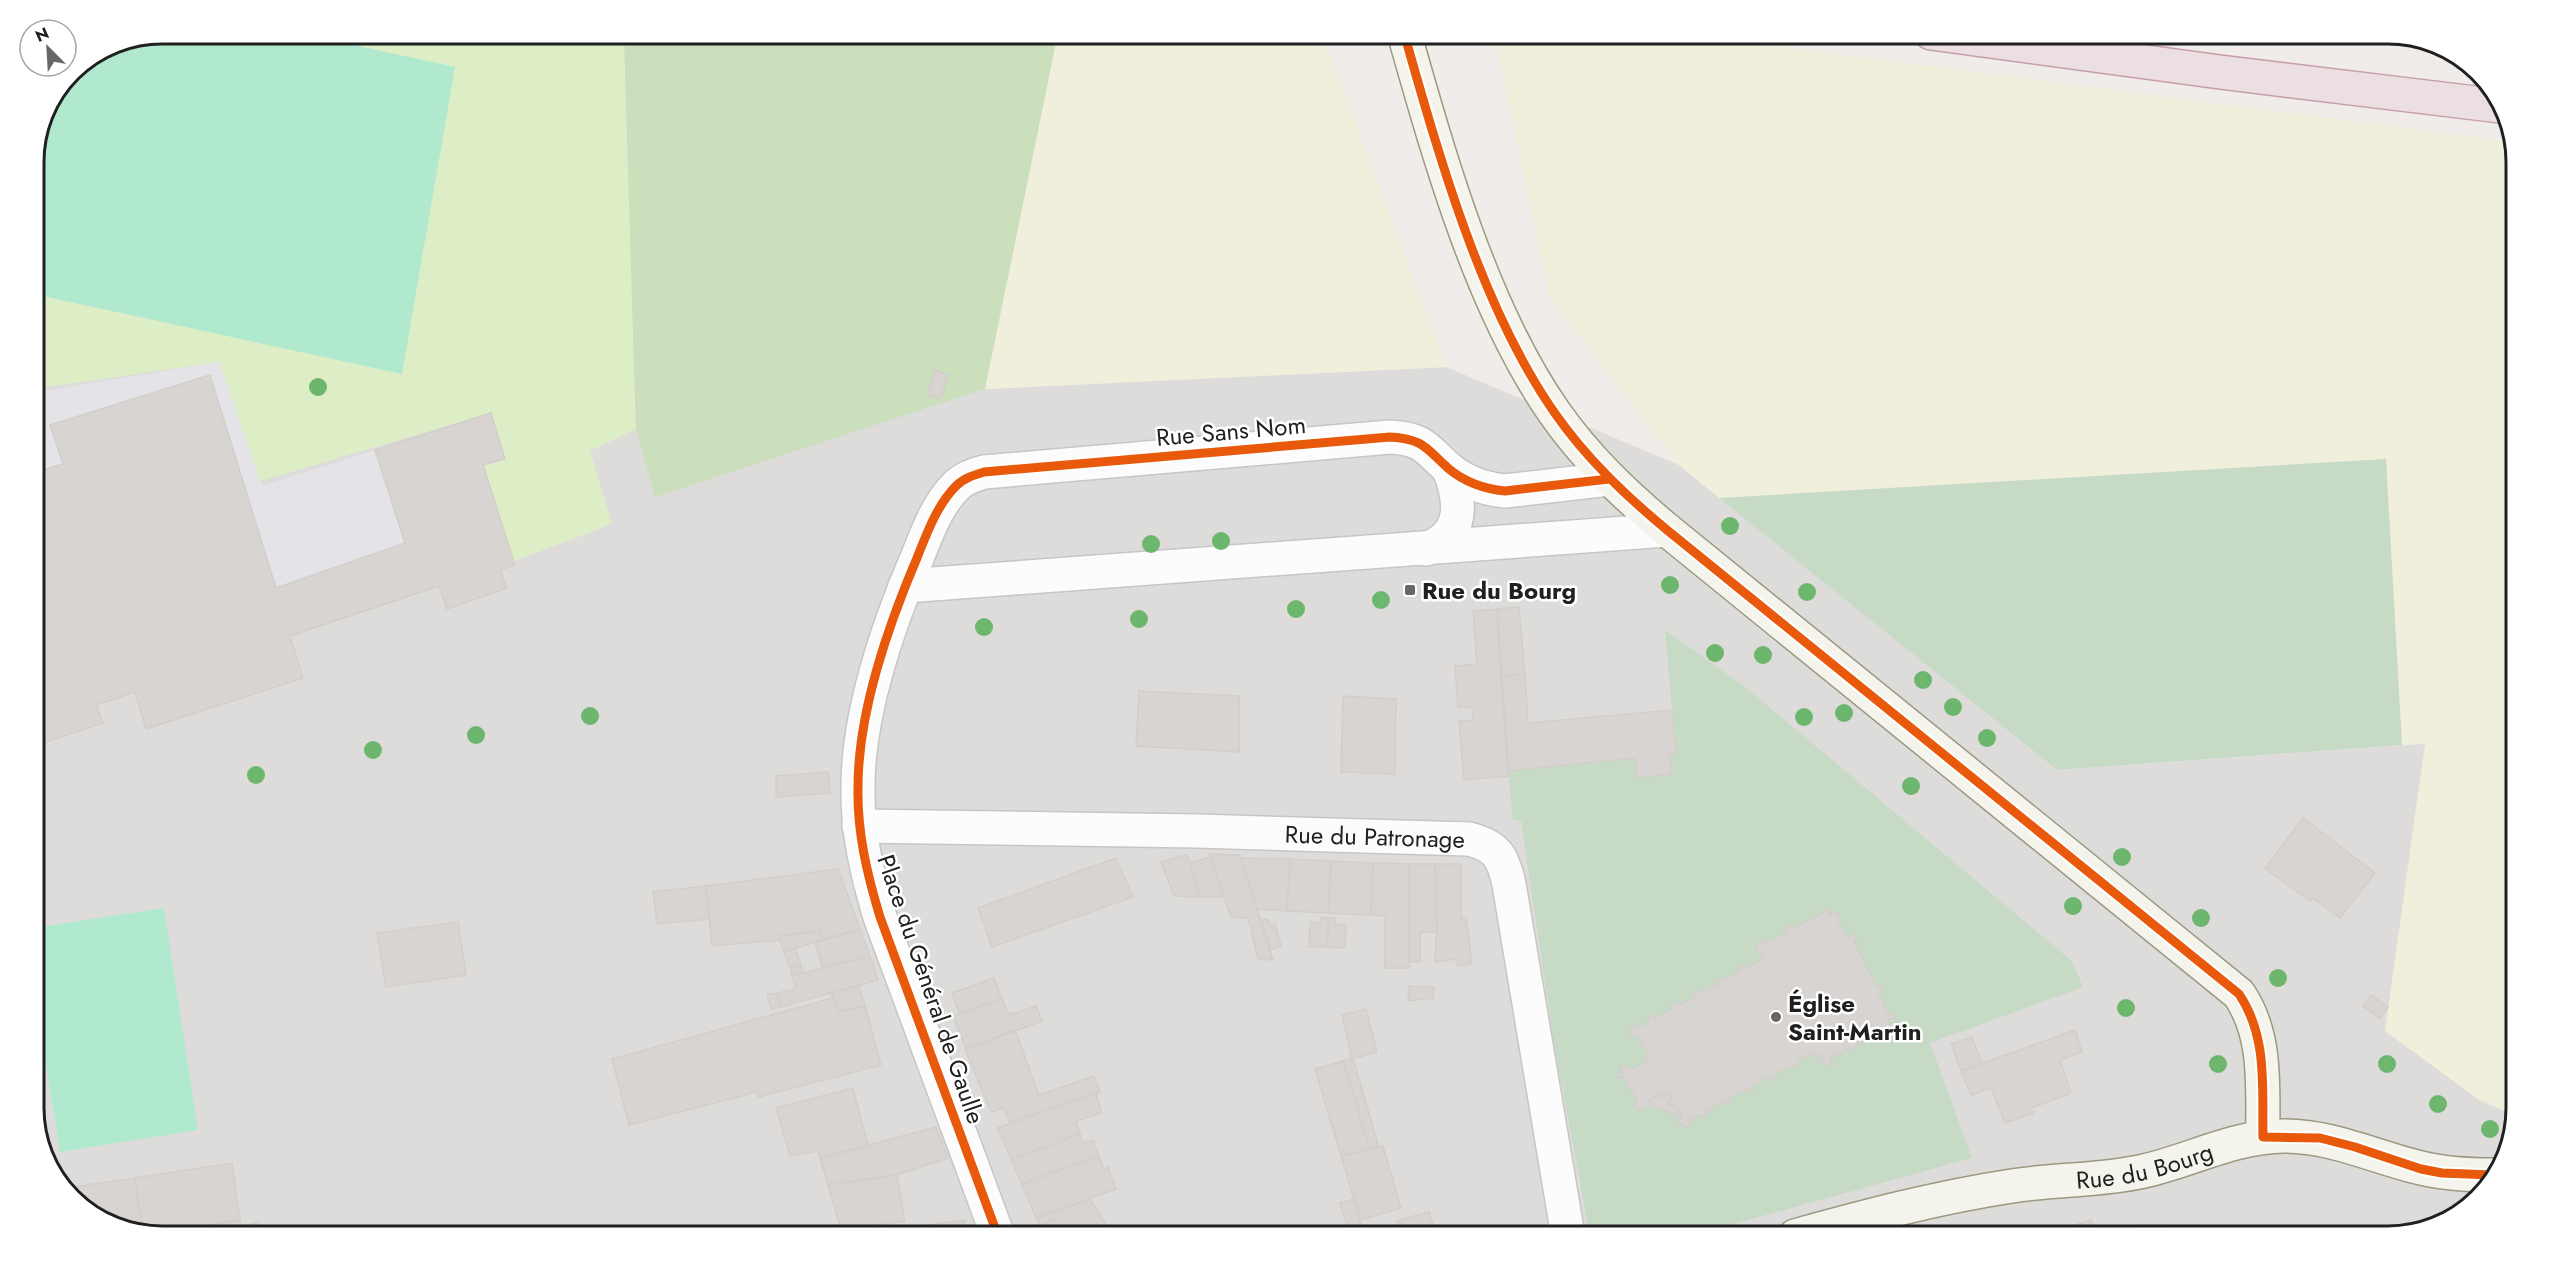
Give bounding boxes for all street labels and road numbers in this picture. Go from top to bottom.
street label: Rue Sans Nom [1155,407,1307,455]
street label: Rue du Patronage [1284,816,1465,856]
street label: Place du Général de Gaulle [868,850,994,1128]
street label: Rue du Bourg [2075,1133,2218,1197]

